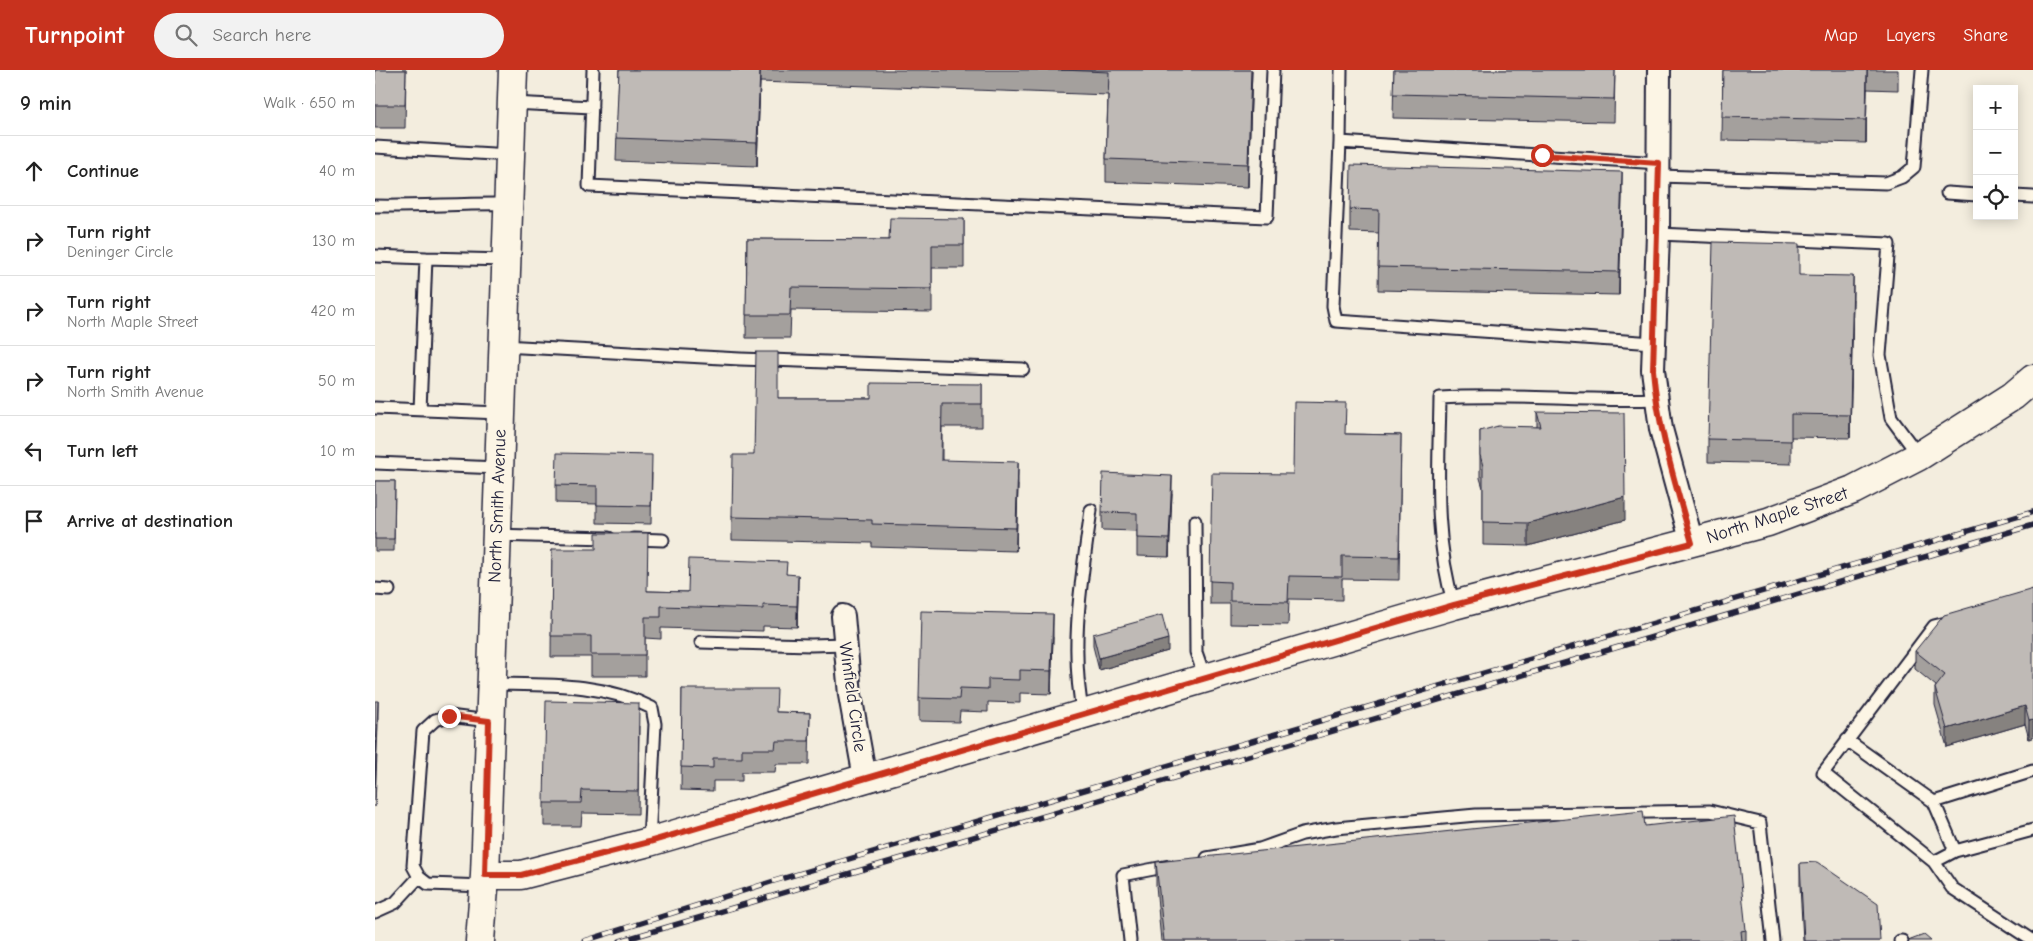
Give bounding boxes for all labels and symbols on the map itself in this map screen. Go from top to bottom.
route start [1531,144,1554,167]
street label: North Smith Avenue [484,429,511,583]
street label: North Maple Street [1704,482,1851,548]
street label: Winfield Circle [834,641,871,753]
route end [438,705,461,728]

